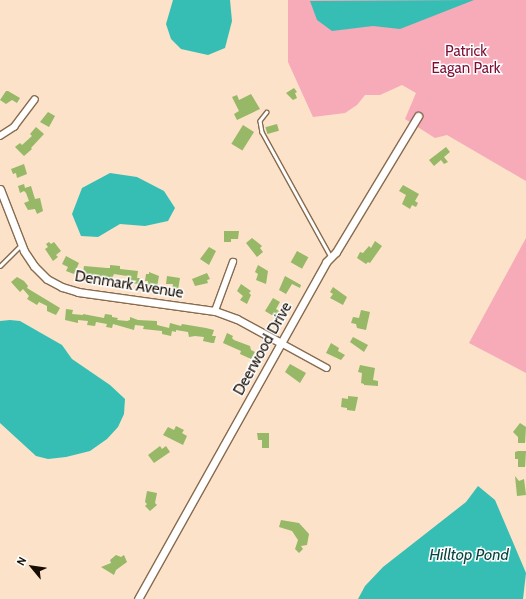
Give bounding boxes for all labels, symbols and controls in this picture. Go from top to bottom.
park label: Patrick Eagan Park [432,42,500,77]
street label: Denmark Avenue [73,268,185,302]
street label: Deerwood Drive [230,299,296,399]
water label: Hilltop Pond [429,545,509,565]
north arrow [12,547,52,587]
text: N [13,554,30,568]

